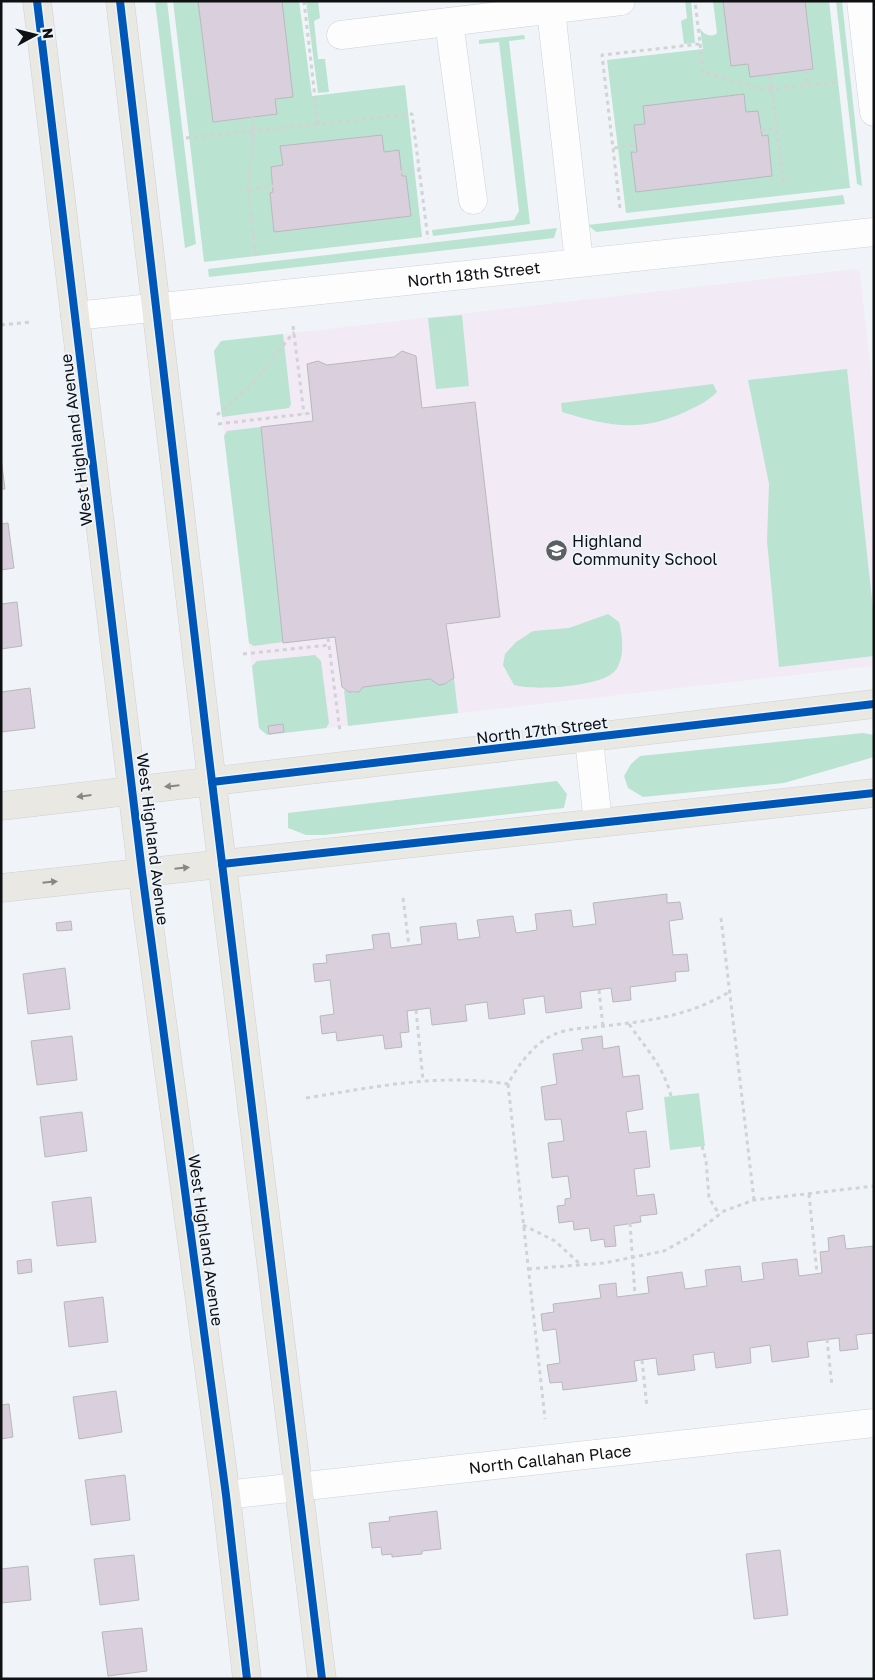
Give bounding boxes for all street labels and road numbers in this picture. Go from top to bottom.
street label: North 18th Street [406,257,541,291]
street label: West Highland Avenue [56,353,96,527]
street label: North 17th Street [475,712,609,748]
street label: West Highland Avenue [133,752,173,926]
street label: West Highland Avenue [184,1153,228,1327]
street label: North Callahan Place [468,1440,632,1478]

